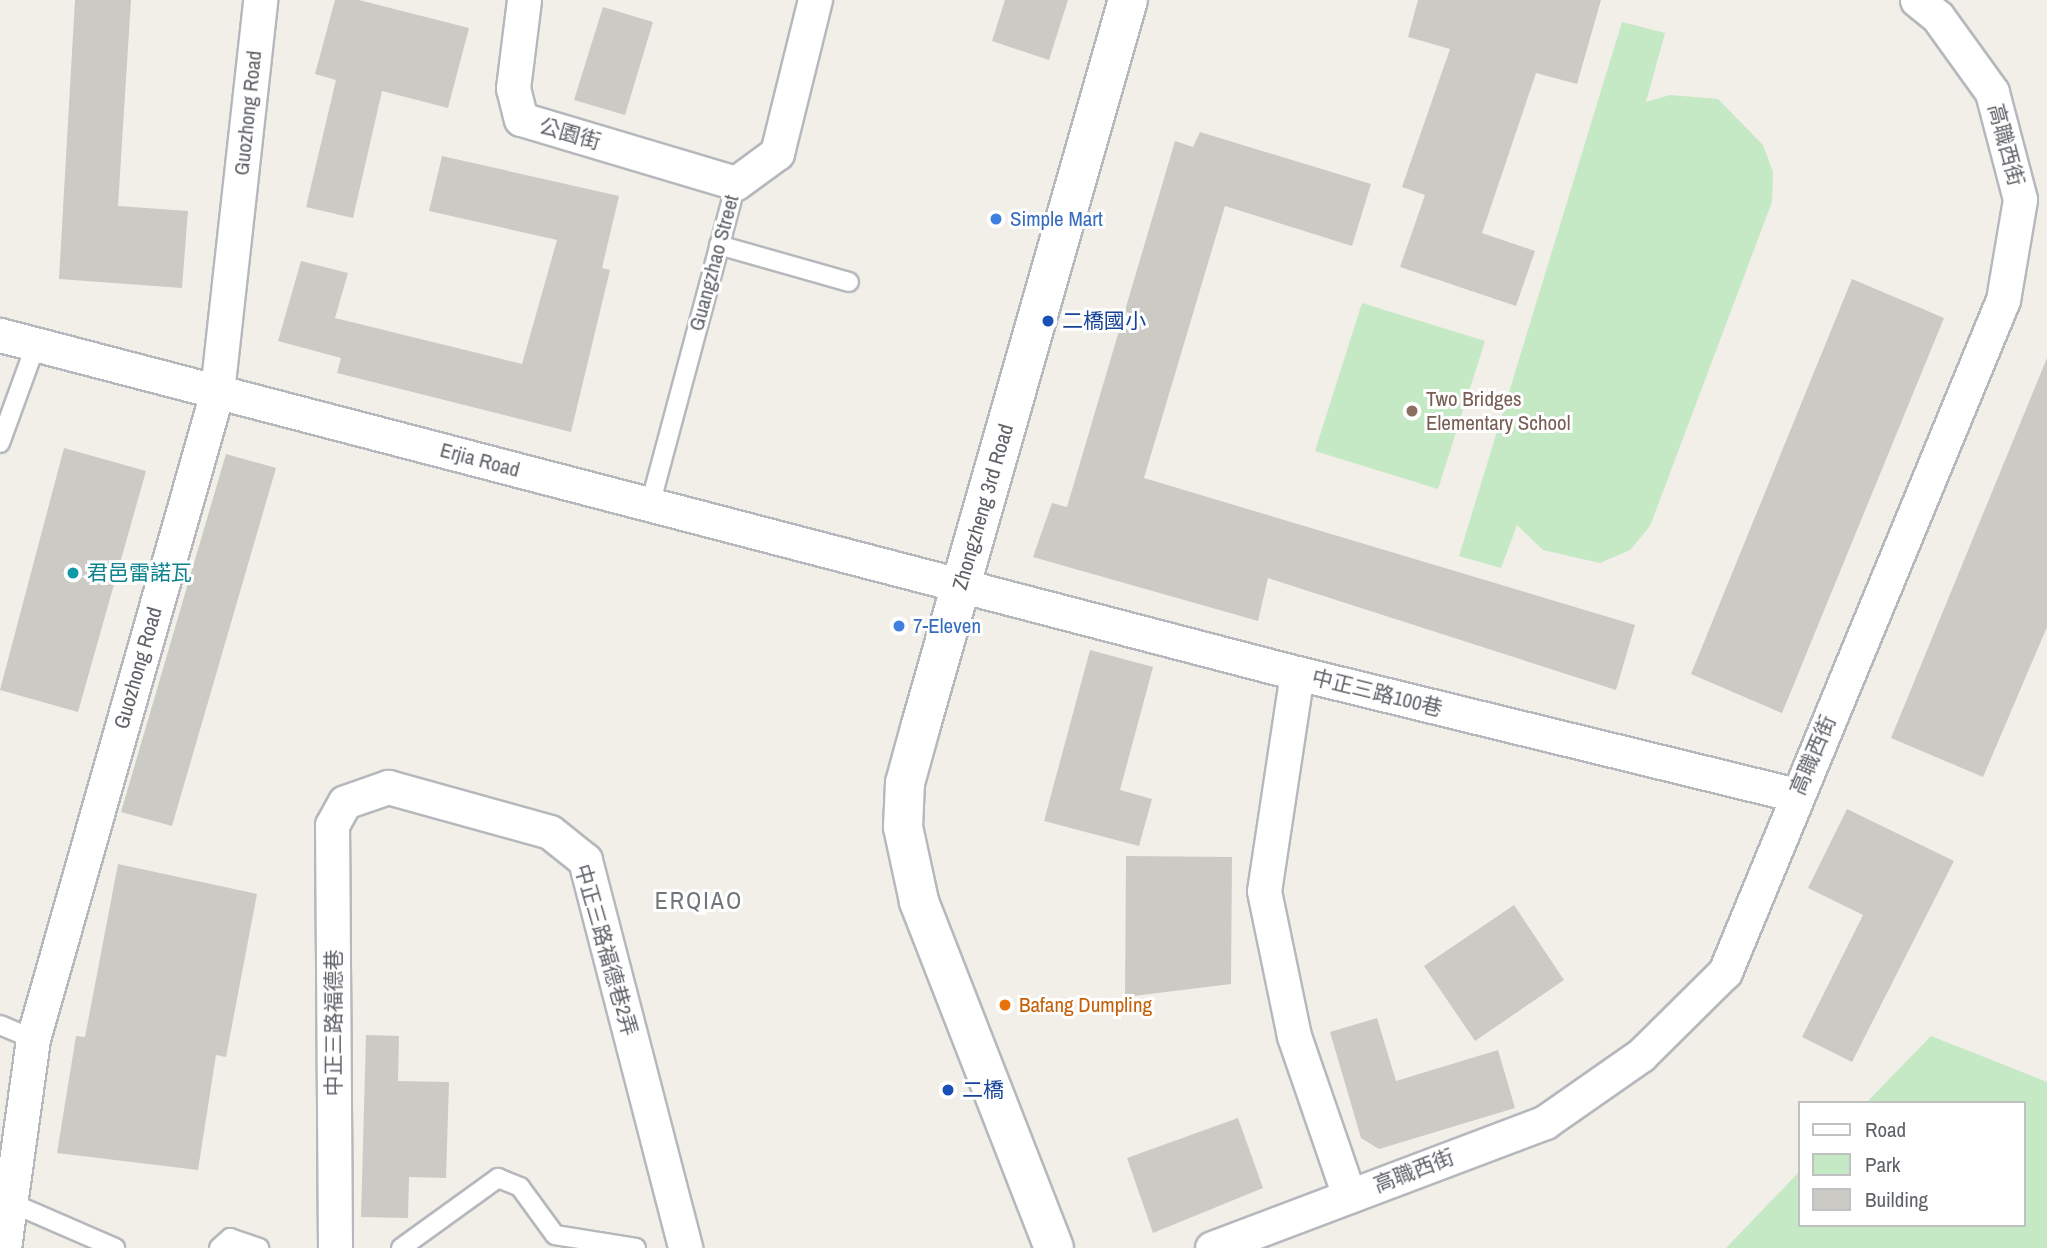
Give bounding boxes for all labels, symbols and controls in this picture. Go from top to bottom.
street label: Guozhong Road [229,49,267,177]
street label: 高職西街 [1983,101,2029,189]
street label: 公園街 [536,113,604,155]
street label: Guangzhao Street [684,192,744,334]
place label: Simple Mart [1010,206,1103,232]
marker: Simple Mart [988,211,1004,227]
place label: 二橋國小 [1062,308,1146,334]
marker: 二橋國小 [1040,313,1056,329]
place label: Two Bridges Elementary School [1426,386,1571,436]
marker: Two Bridges Elementary School [1404,403,1420,419]
street label: Zhongzheng 3rd Road [947,421,1019,593]
street label: Erjia Road [437,437,523,483]
place label: 君邑雷諾瓦 [87,560,192,586]
marker: 君邑雷諾瓦 [65,565,81,581]
street label: Guozhong Road [109,604,167,732]
place label: 7-Eleven [913,613,981,639]
marker: 7-Eleven [891,618,907,634]
street label: 中正三路100巷 [1309,665,1445,721]
street label: 高職西街 [1785,711,1841,799]
street label: 中正三路福德巷2弄 [569,861,643,1039]
district label: ERQIAO [655,887,743,915]
street label: 中正三路福德巷 [321,950,347,1096]
place label: Bafang Dumpling [1019,992,1152,1018]
marker: Bafang Dumpling [997,997,1013,1013]
place label: 二橋 [962,1077,1004,1103]
marker: 二橋 [940,1082,956,1098]
legend [1798,1101,2026,1227]
text: Road [1865,1115,1906,1144]
street label: 高職西街 [1370,1144,1458,1198]
text: Park [1865,1150,1900,1179]
text: Building [1865,1185,1928,1214]

